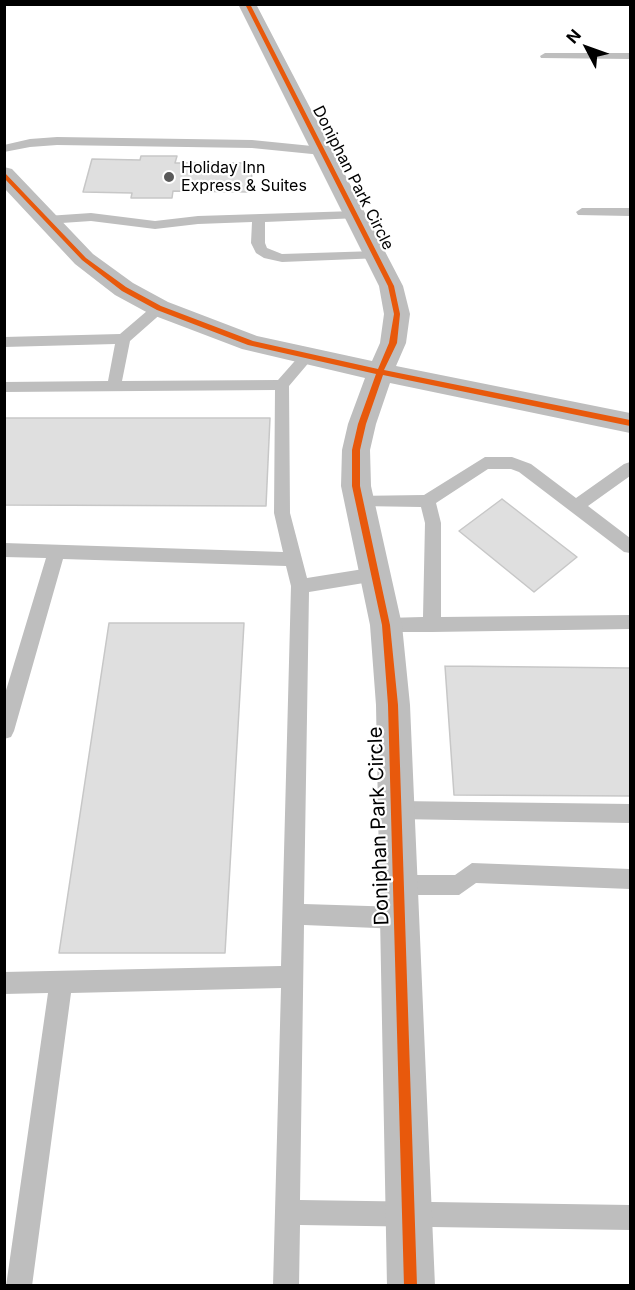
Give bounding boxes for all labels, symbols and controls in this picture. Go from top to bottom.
north arrow [557,18,617,78]
text: N [562,25,585,47]
street label: Doniphan Park Circle [308,103,398,253]
place label: Holiday Inn Express & Suites [181,158,307,196]
marker: Holiday Inn Express & Suites [162,170,176,184]
street label: Doniphan Park Circle [364,726,394,926]

